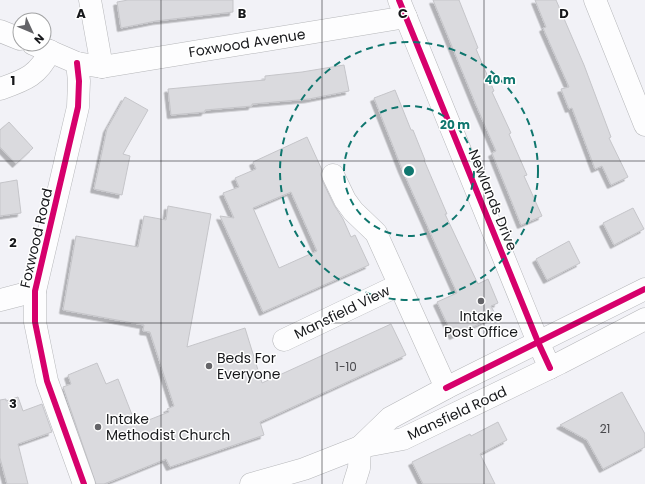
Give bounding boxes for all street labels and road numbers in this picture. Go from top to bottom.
street label: Foxwood Avenue [187,24,307,62]
street label: Newlands Drive [464,146,523,254]
street label: Foxwood Road [15,186,57,290]
street label: Mansfield View [291,280,394,344]
street label: Mansfield Road [404,381,510,445]

